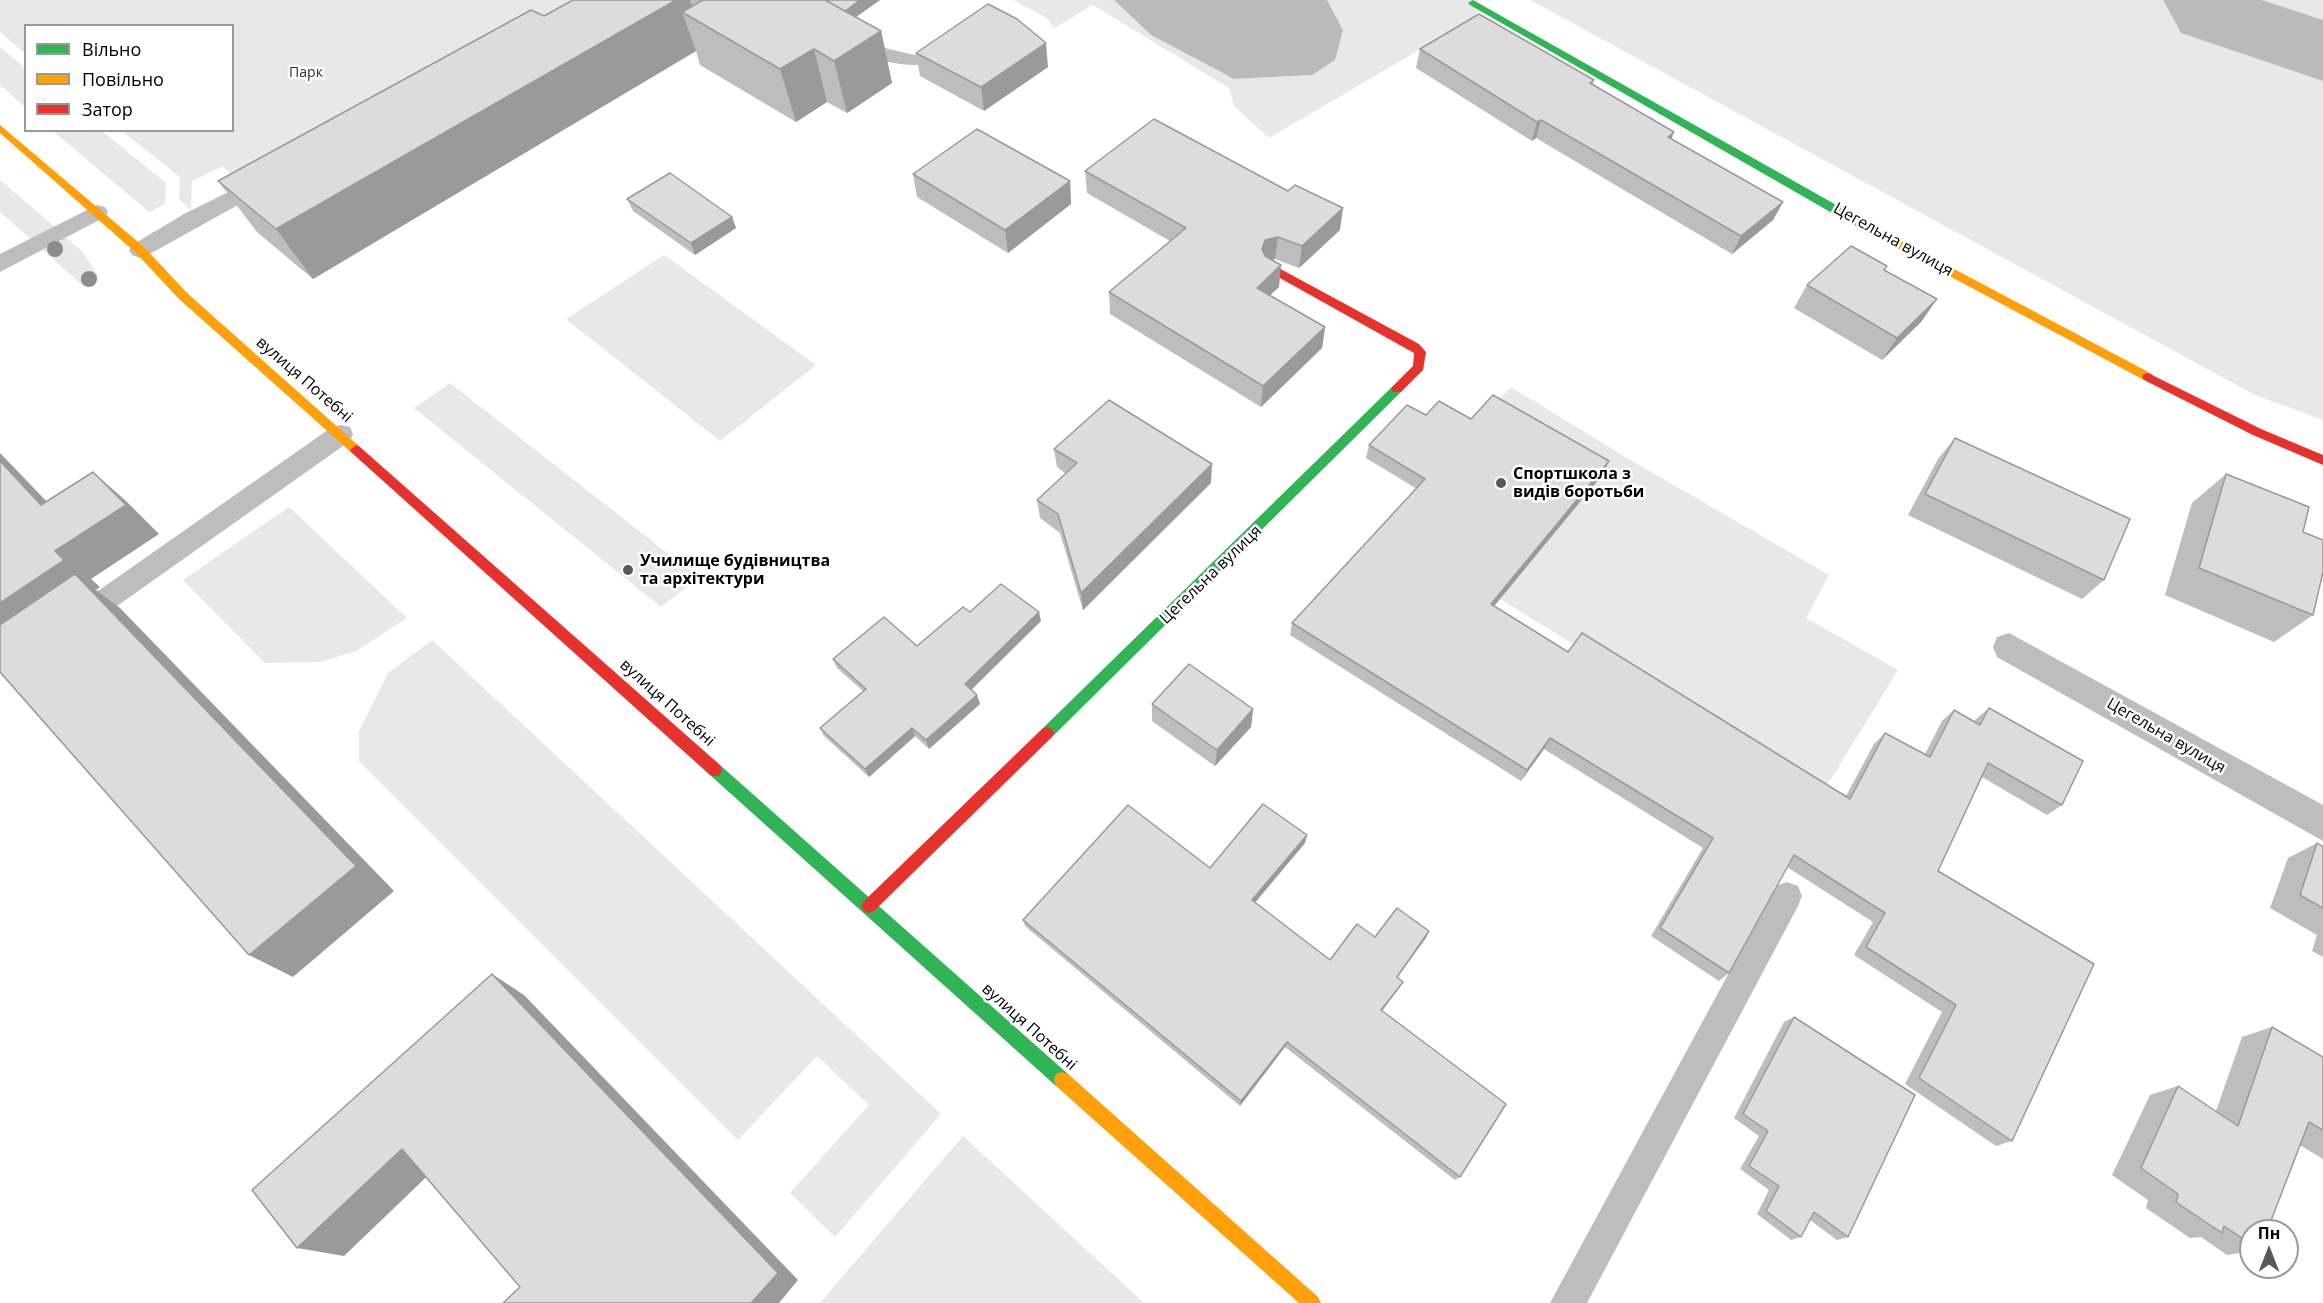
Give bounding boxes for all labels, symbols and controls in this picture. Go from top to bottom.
legend [24,24,234,132]
text: Вільно [82,37,141,61]
park label: Парк [289,65,323,81]
text: Повільно [82,67,164,91]
text: Затор [82,97,133,121]
street label: Цегельна вулиця [1830,199,1956,281]
street label: вулиця Потебні [252,333,356,427]
place label: Спортшкола з видів боротьби [1513,464,1644,502]
marker: Спортшкола з видів боротьби [1494,476,1508,490]
street label: Цегельна вулиця [1156,522,1266,628]
place label: Училище будівництва та архітектури [640,551,830,589]
marker: Училище будівництва та архітектури [621,563,635,577]
street label: вулиця Потебні [616,655,718,751]
street label: Цегельна вулиця [2103,694,2229,778]
street label: вулиця Потебні [978,979,1080,1075]
north arrow [2239,1219,2299,1279]
text: Пн [2258,1222,2280,1244]

